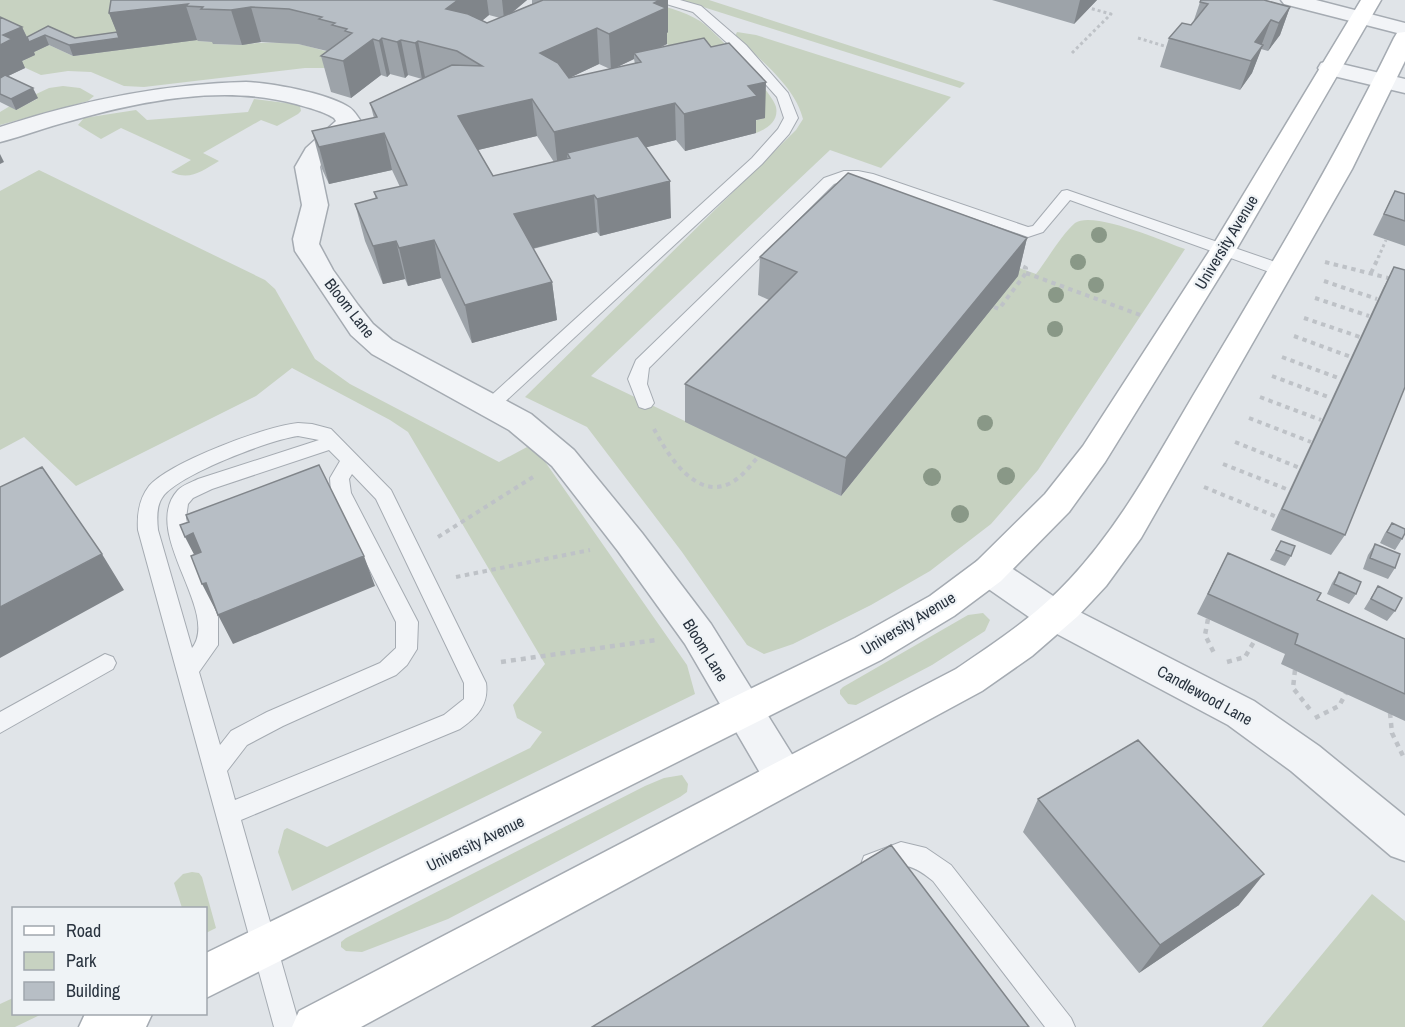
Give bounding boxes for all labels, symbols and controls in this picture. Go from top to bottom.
street label: University Avenue [1189,191,1263,293]
street label: Bloom Lane [320,274,380,342]
street label: University Avenue [857,586,959,660]
street label: Bloom Lane [678,614,734,686]
street label: Candlewood Lane [1153,660,1257,730]
street label: University Avenue [422,810,528,876]
legend [12,907,207,1015]
text: Road [66,918,101,943]
text: Park [66,948,97,973]
text: Building [66,978,121,1003]

